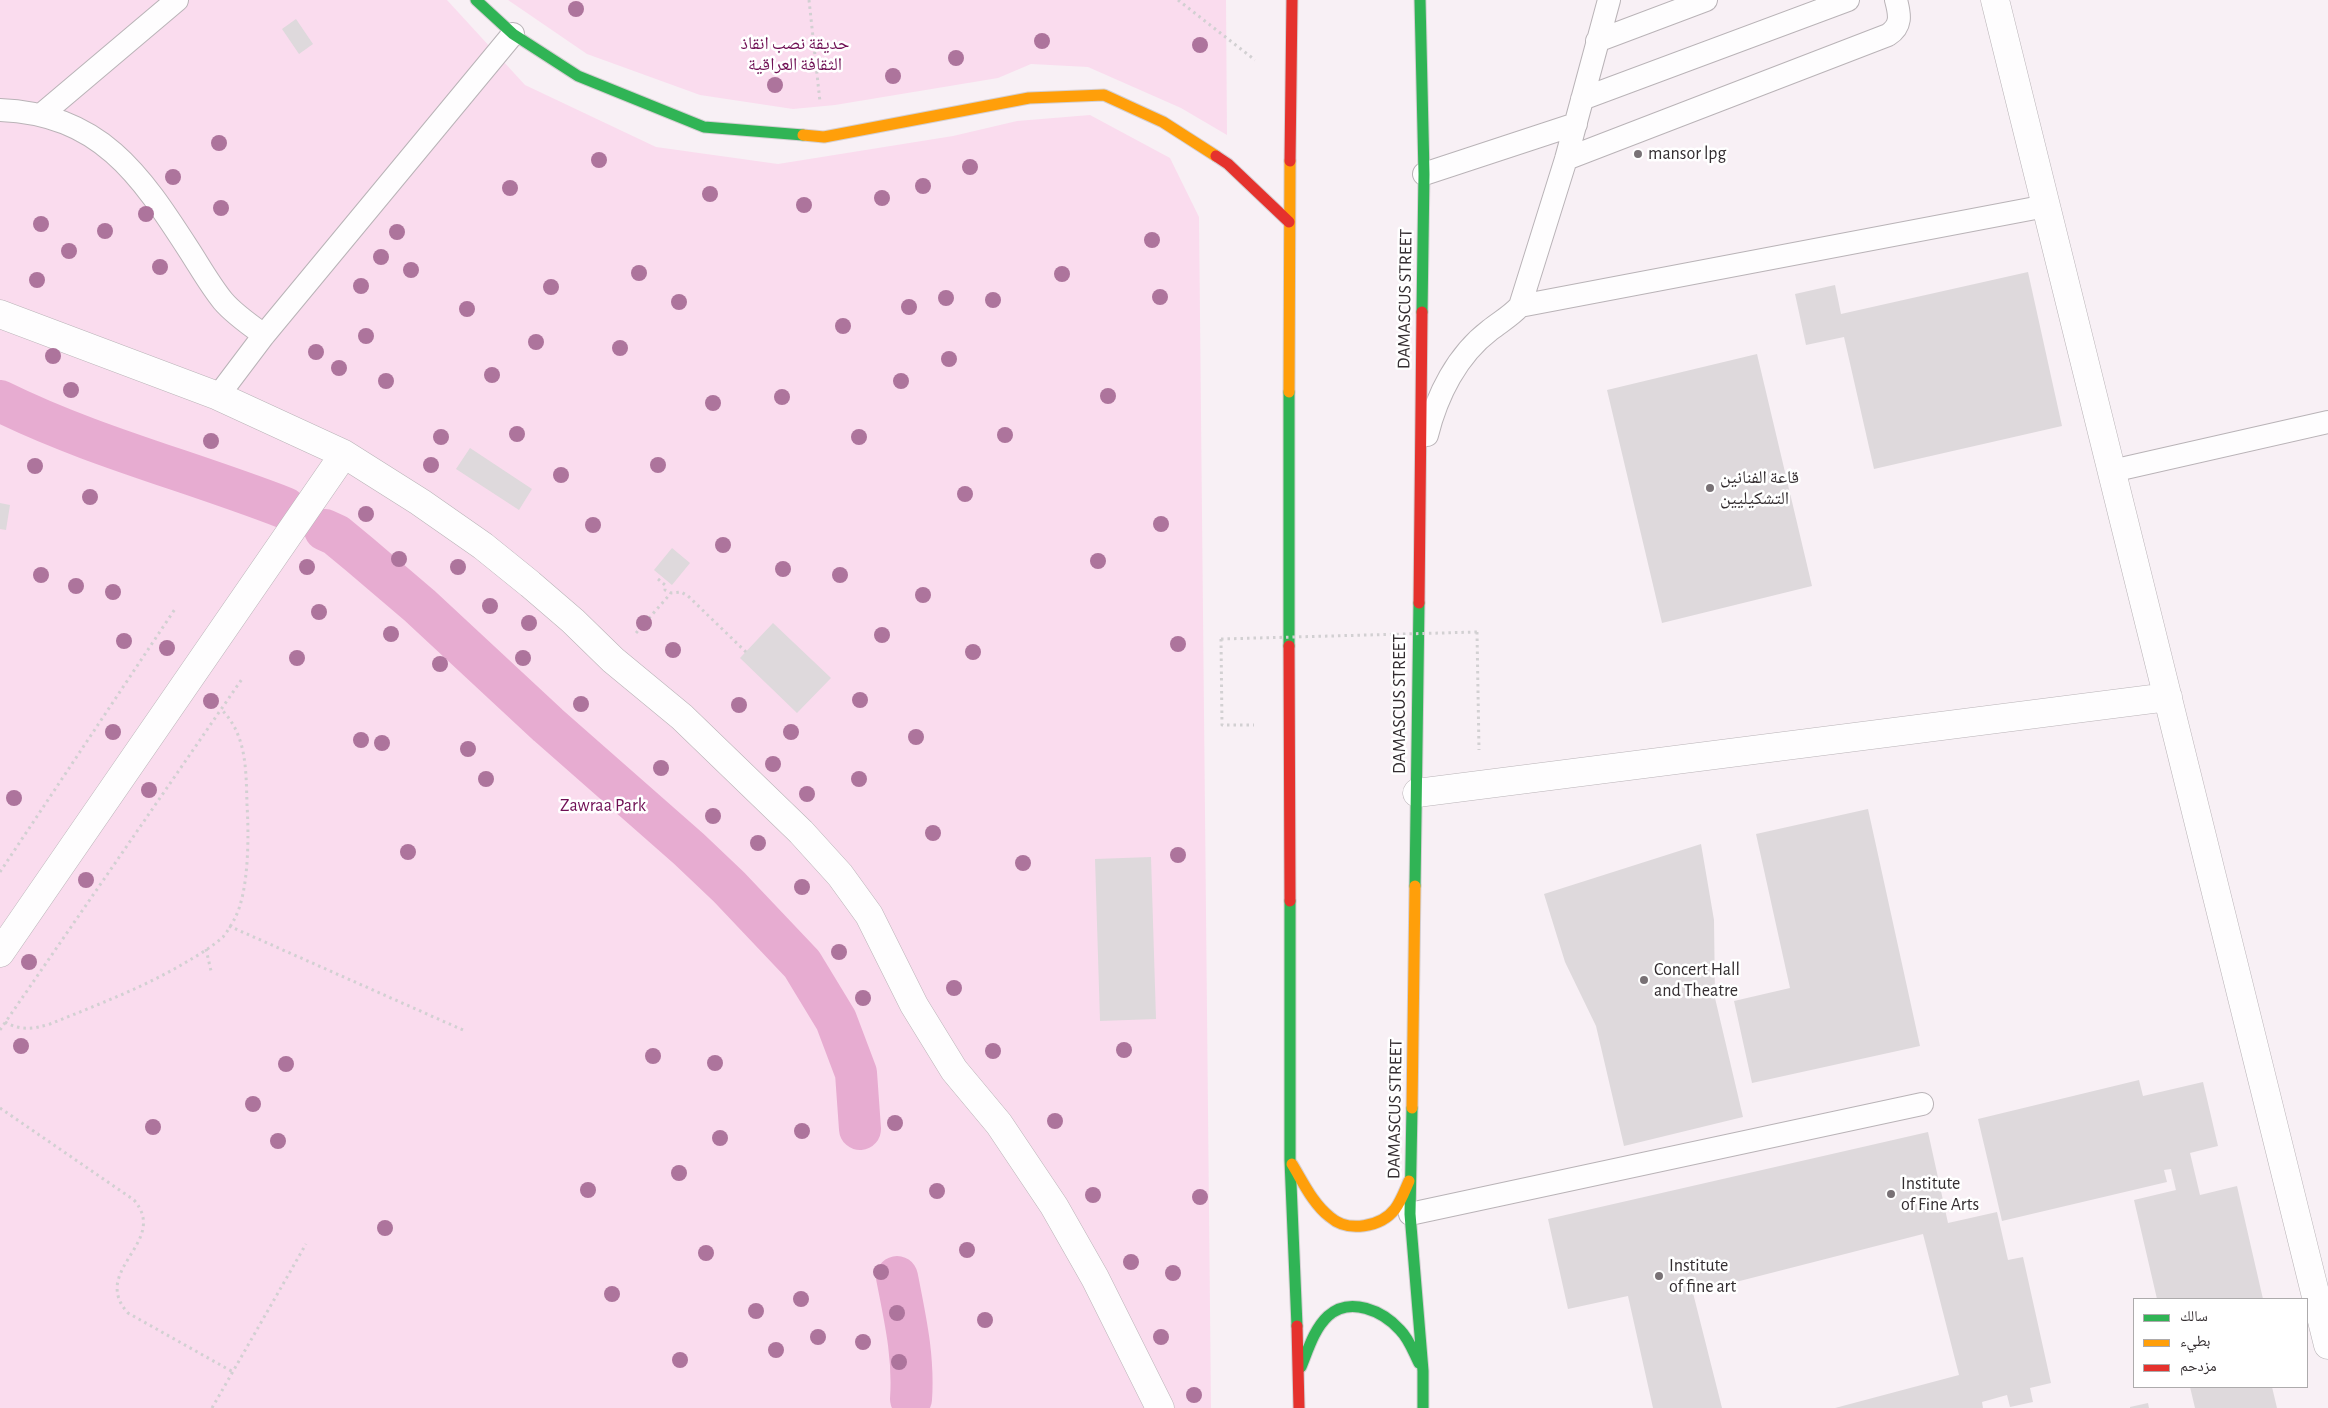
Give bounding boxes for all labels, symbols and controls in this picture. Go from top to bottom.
park label: حديقة نصب انقاذ الثقافة العراقية [740,33,850,76]
place label: mansor lpg [1648,143,1726,165]
marker: mansor lpg [1632,148,1644,160]
street label: DAMASCUS STREET [1393,229,1417,369]
place label: قاعة الفنانين التشكيليين [1720,467,1799,509]
marker: قاعة الفنانين التشكيليين [1704,482,1716,494]
street label: DAMASCUS STREET [1389,634,1411,774]
park label: Zawraa Park [560,795,646,817]
place label: Concert Hall and Theatre [1654,959,1740,1002]
marker: Concert Hall and Theatre [1638,974,1650,986]
street label: DAMASCUS STREET [1383,1039,1407,1179]
place label: Institute of Fine Arts [1901,1173,1979,1216]
marker: Institute of Fine Arts [1885,1188,1897,1200]
place label: Institute of fine art [1669,1255,1736,1298]
marker: Institute of fine art [1653,1270,1665,1282]
legend [2133,1298,2308,1388]
text: سالك [2180,1309,2208,1324]
text: بطيء [2180,1334,2210,1349]
text: مزدحم [2180,1359,2217,1374]

